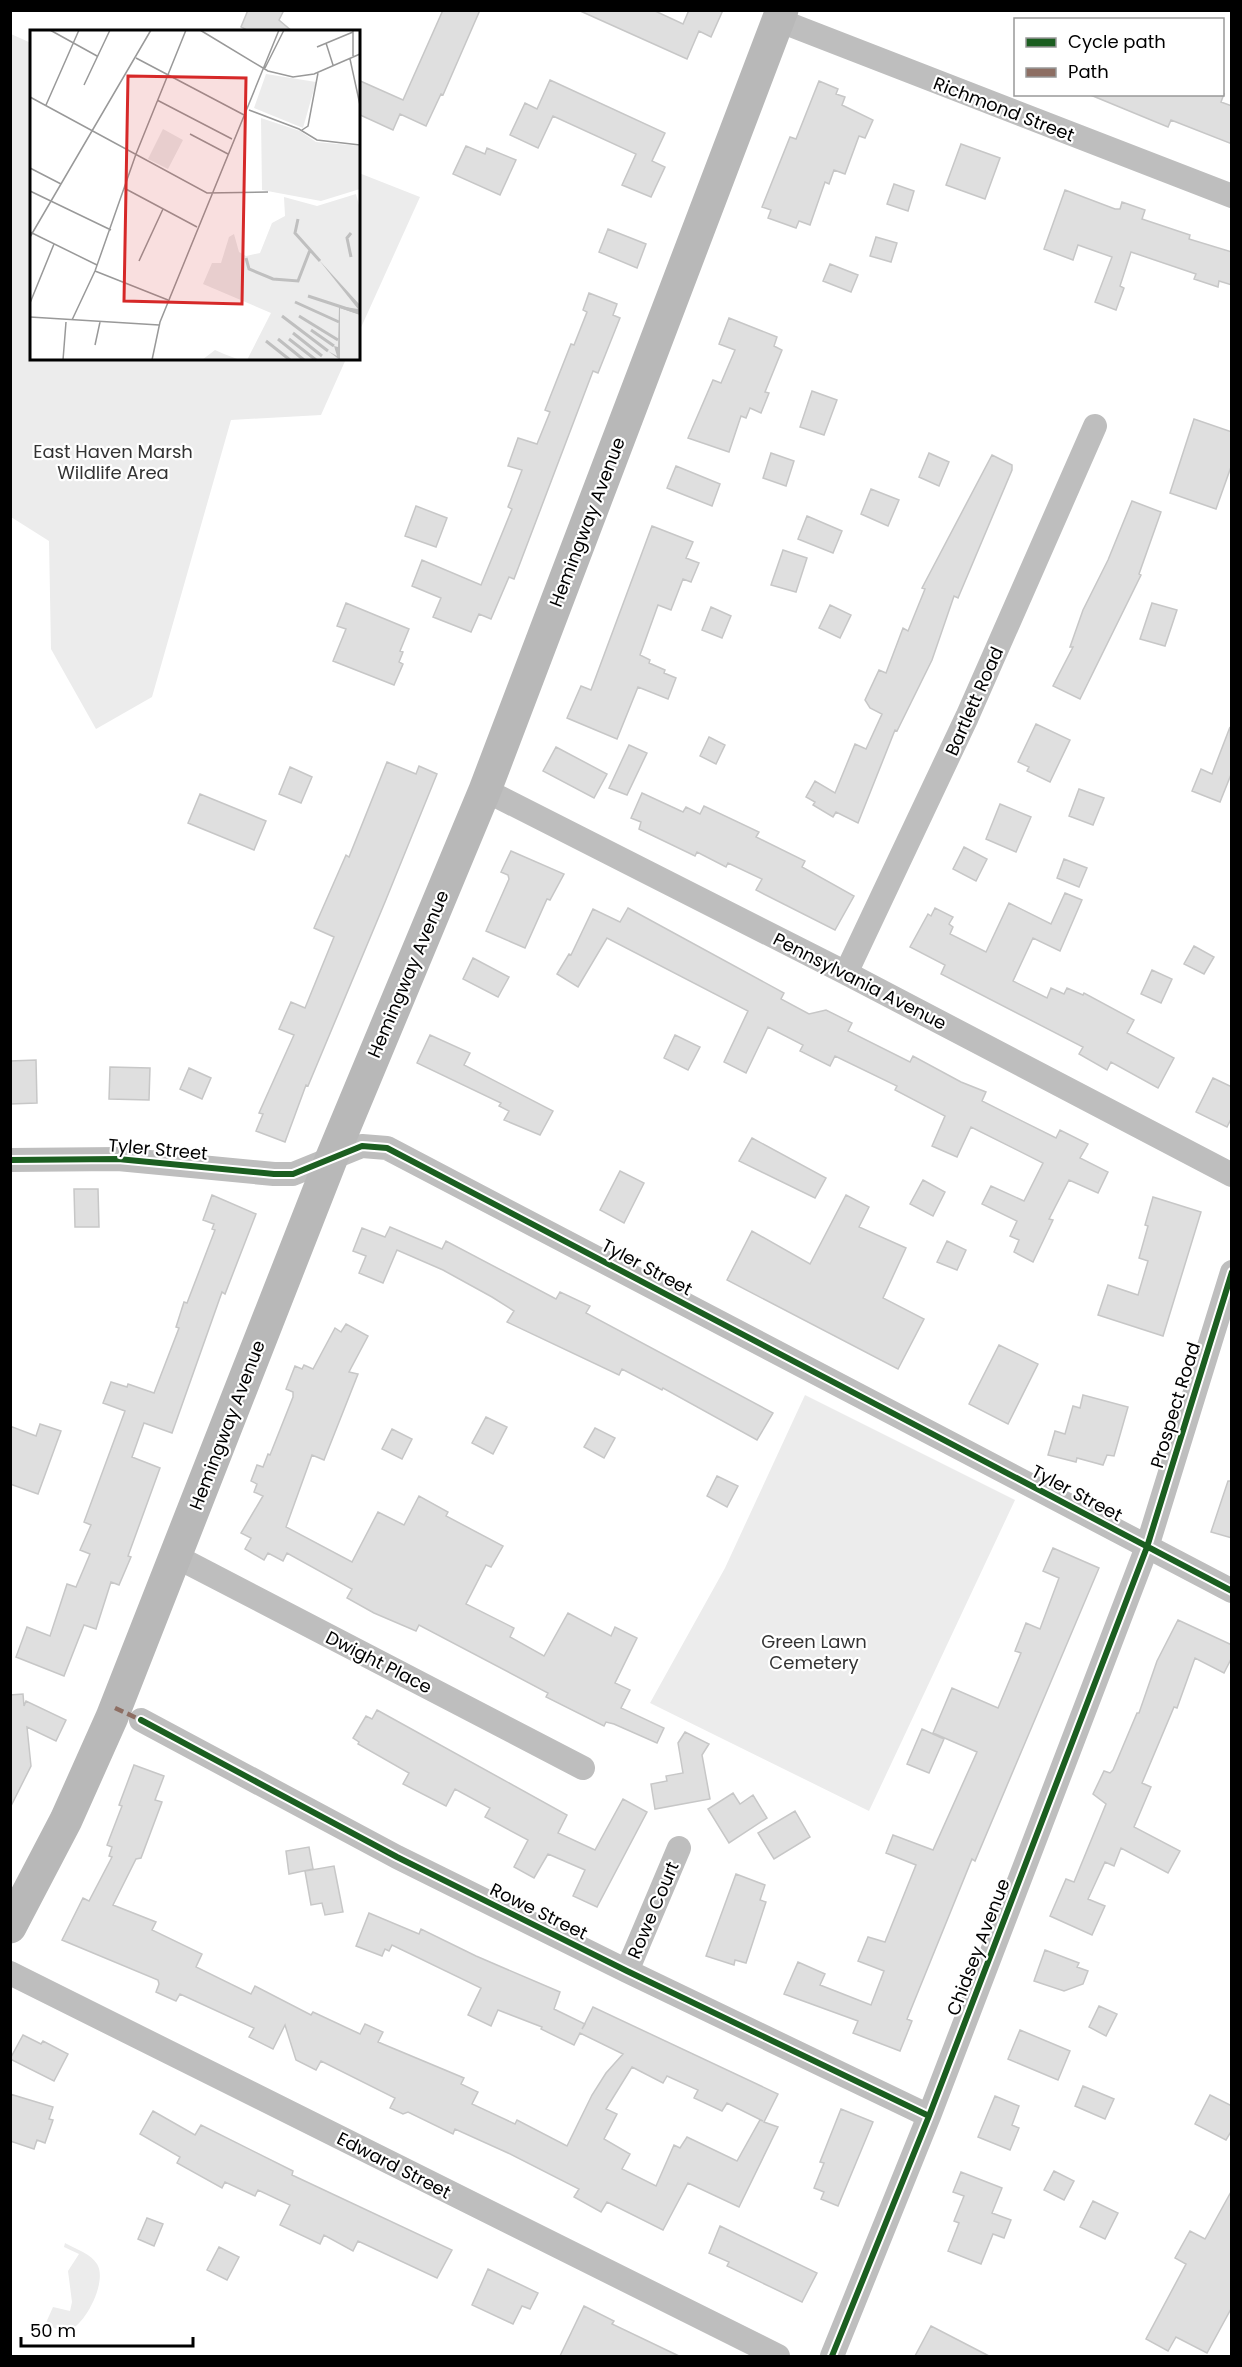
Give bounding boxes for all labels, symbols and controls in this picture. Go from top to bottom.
legend [1014,18,1224,96]
text: Cycle path [1068,29,1166,54]
inset map [30,30,360,360]
text: Path [1068,59,1109,84]
street label: Richmond Street [930,71,1078,147]
street label: Hemingway Avenue [543,434,631,610]
park label: East Haven Marsh Wildlife Area [33,439,193,485]
street label: Bartlett Road [939,643,1009,759]
street label: Hemingway Avenue [361,886,455,1062]
street label: Pennsylvania Avenue [769,926,951,1036]
street label: Tyler Street [107,1132,209,1166]
street label: Tyler Street [597,1233,697,1301]
street label: Hemingway Avenue [183,1337,271,1513]
street label: Prospect Road [1144,1339,1206,1471]
street label: Tyler Street [1027,1459,1127,1527]
street label: Dwight Place [322,1625,436,1699]
park label: Green Lawn Cemetery [761,1629,867,1675]
street label: Rowe Court [621,1858,685,1962]
street label: Chidsey Avenue [940,1875,1016,2019]
street label: Rowe Street [486,1877,592,1945]
street label: Edward Street [333,2126,455,2204]
scale bar [21,2310,194,2348]
text: 50 m [30,2318,76,2343]

